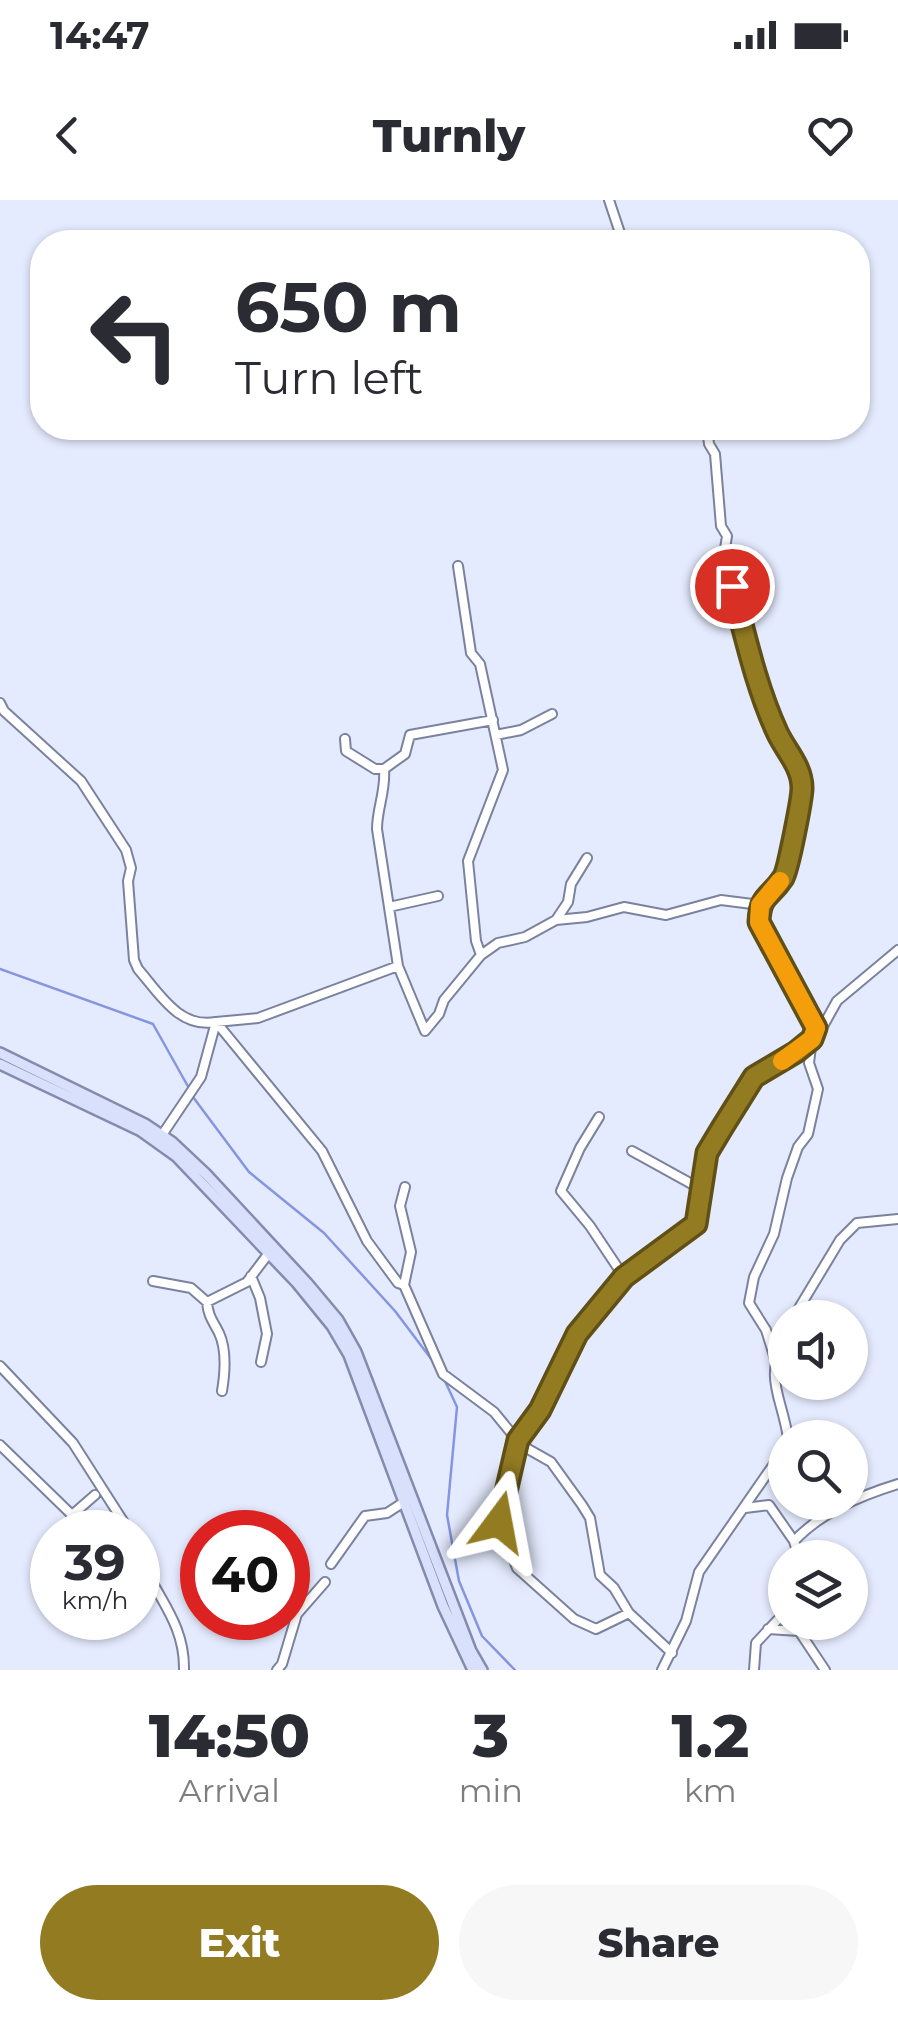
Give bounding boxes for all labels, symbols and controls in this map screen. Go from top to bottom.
text: 14:47 [50,12,150,59]
icon: back [40,108,95,163]
text: Turnly [373,108,525,163]
icon: heart [803,108,858,163]
text: 650 m [235,264,462,350]
icon: left [70,270,200,400]
text: Turn left [235,350,423,405]
pin [690,544,775,629]
icon: arrive [705,559,760,614]
map controls [768,1300,868,1640]
button: sound [768,1300,868,1400]
button: search [768,1420,868,1520]
position arrow [447,1470,551,1574]
speed limit sign: 40 [180,1510,310,1640]
text: 39 [64,1532,126,1593]
button: layers [768,1540,868,1640]
text: km/h [62,1585,128,1615]
text: 14:50 [149,1699,310,1772]
text: 3 [473,1699,509,1772]
text: 1.2 [671,1699,749,1772]
text: Arrival [179,1771,280,1810]
text: min [459,1771,523,1810]
text: km [684,1771,737,1810]
button: Exit [40,1885,439,2000]
button: Share [459,1885,858,2000]

